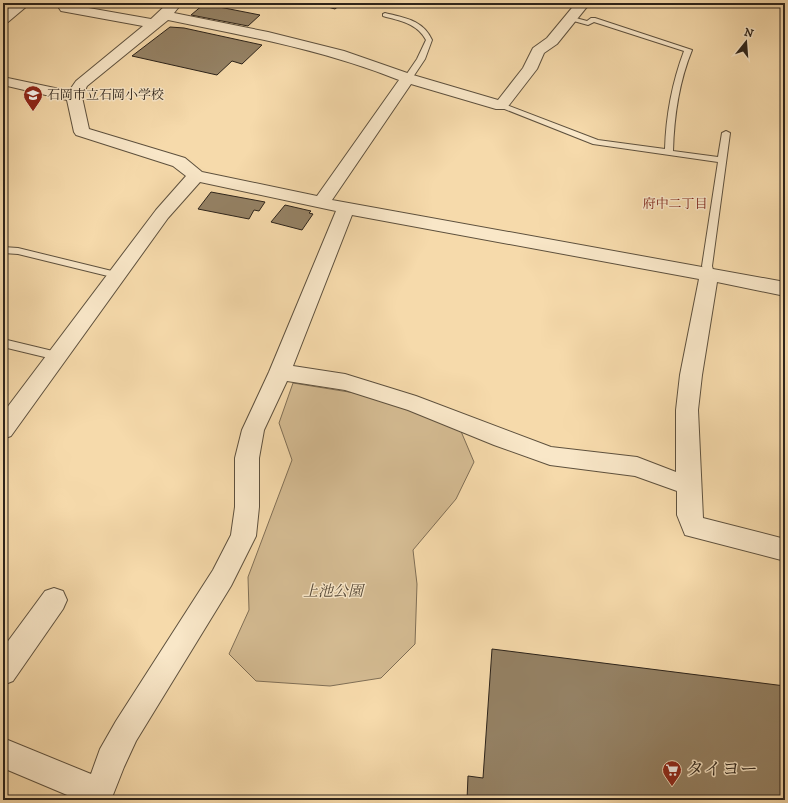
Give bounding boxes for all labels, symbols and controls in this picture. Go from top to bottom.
north arrow [726,22,766,62]
text: N [742,25,755,41]
school or university icon: 石岡市立石岡小学校 [22,84,44,112]
place label: 石岡市立石岡小学校 [47,87,164,103]
district label: 府中二丁目 [642,196,708,212]
park label: 上池公園 [303,582,366,601]
supermarket icon: タイヨー [661,759,683,787]
place label: タイヨー [686,759,758,781]

